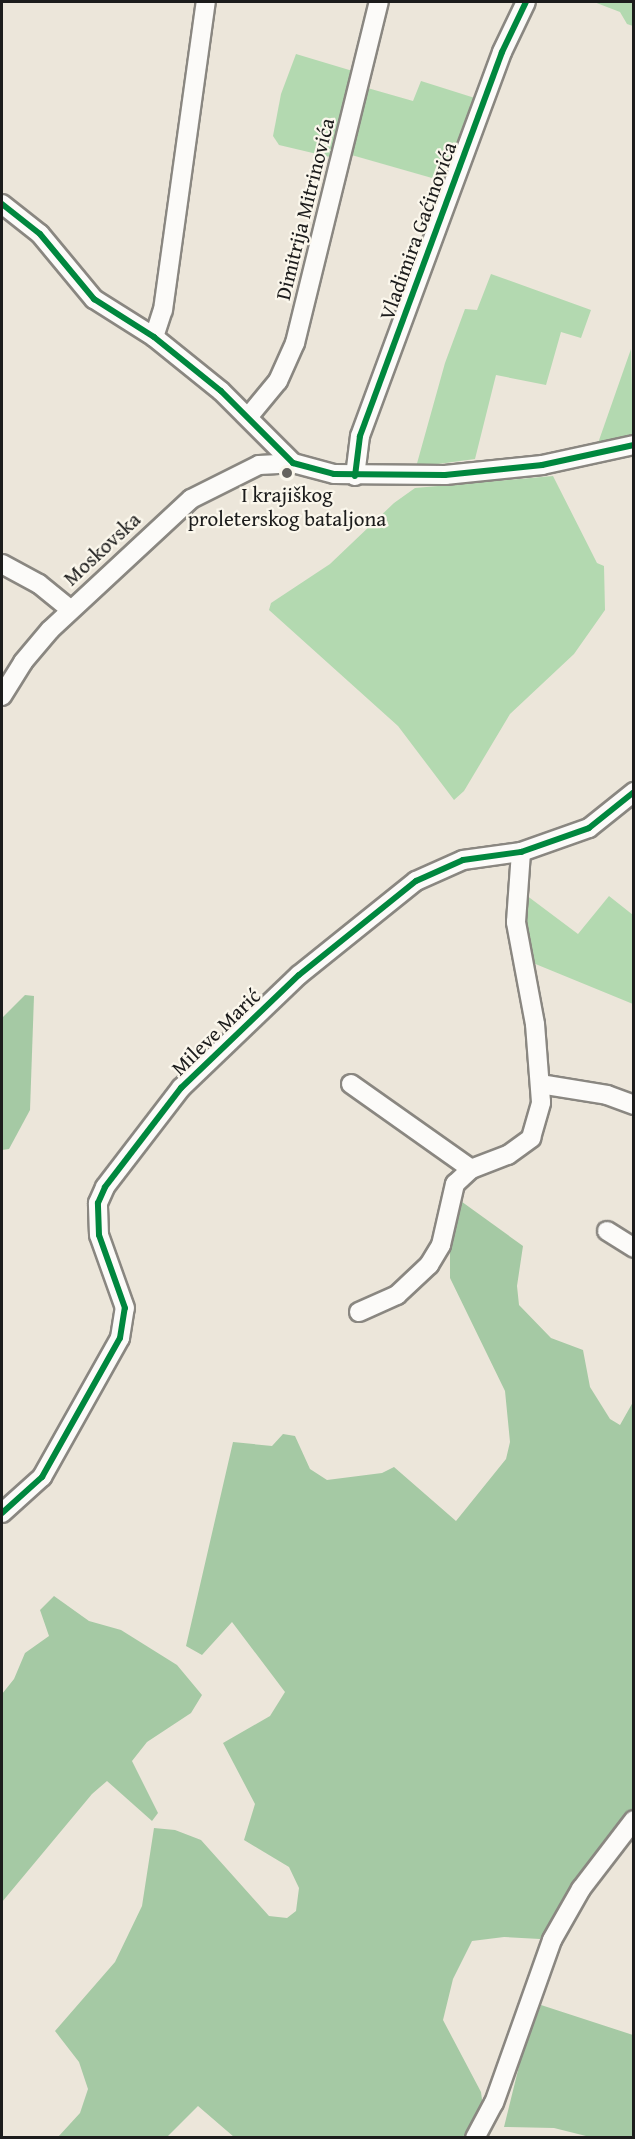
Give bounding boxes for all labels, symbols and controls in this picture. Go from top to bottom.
street label: Dimitrija Mitrinovića [270,115,340,303]
street label: Vladimira Gaćinovića [374,138,462,324]
marker: I krajiškog proleterskog bataljona [280,466,294,480]
place label: I krajiškog proleterskog bataljona [188,482,386,532]
street label: Moskovska [58,507,146,591]
street label: Mileve Marić [166,983,266,1081]

